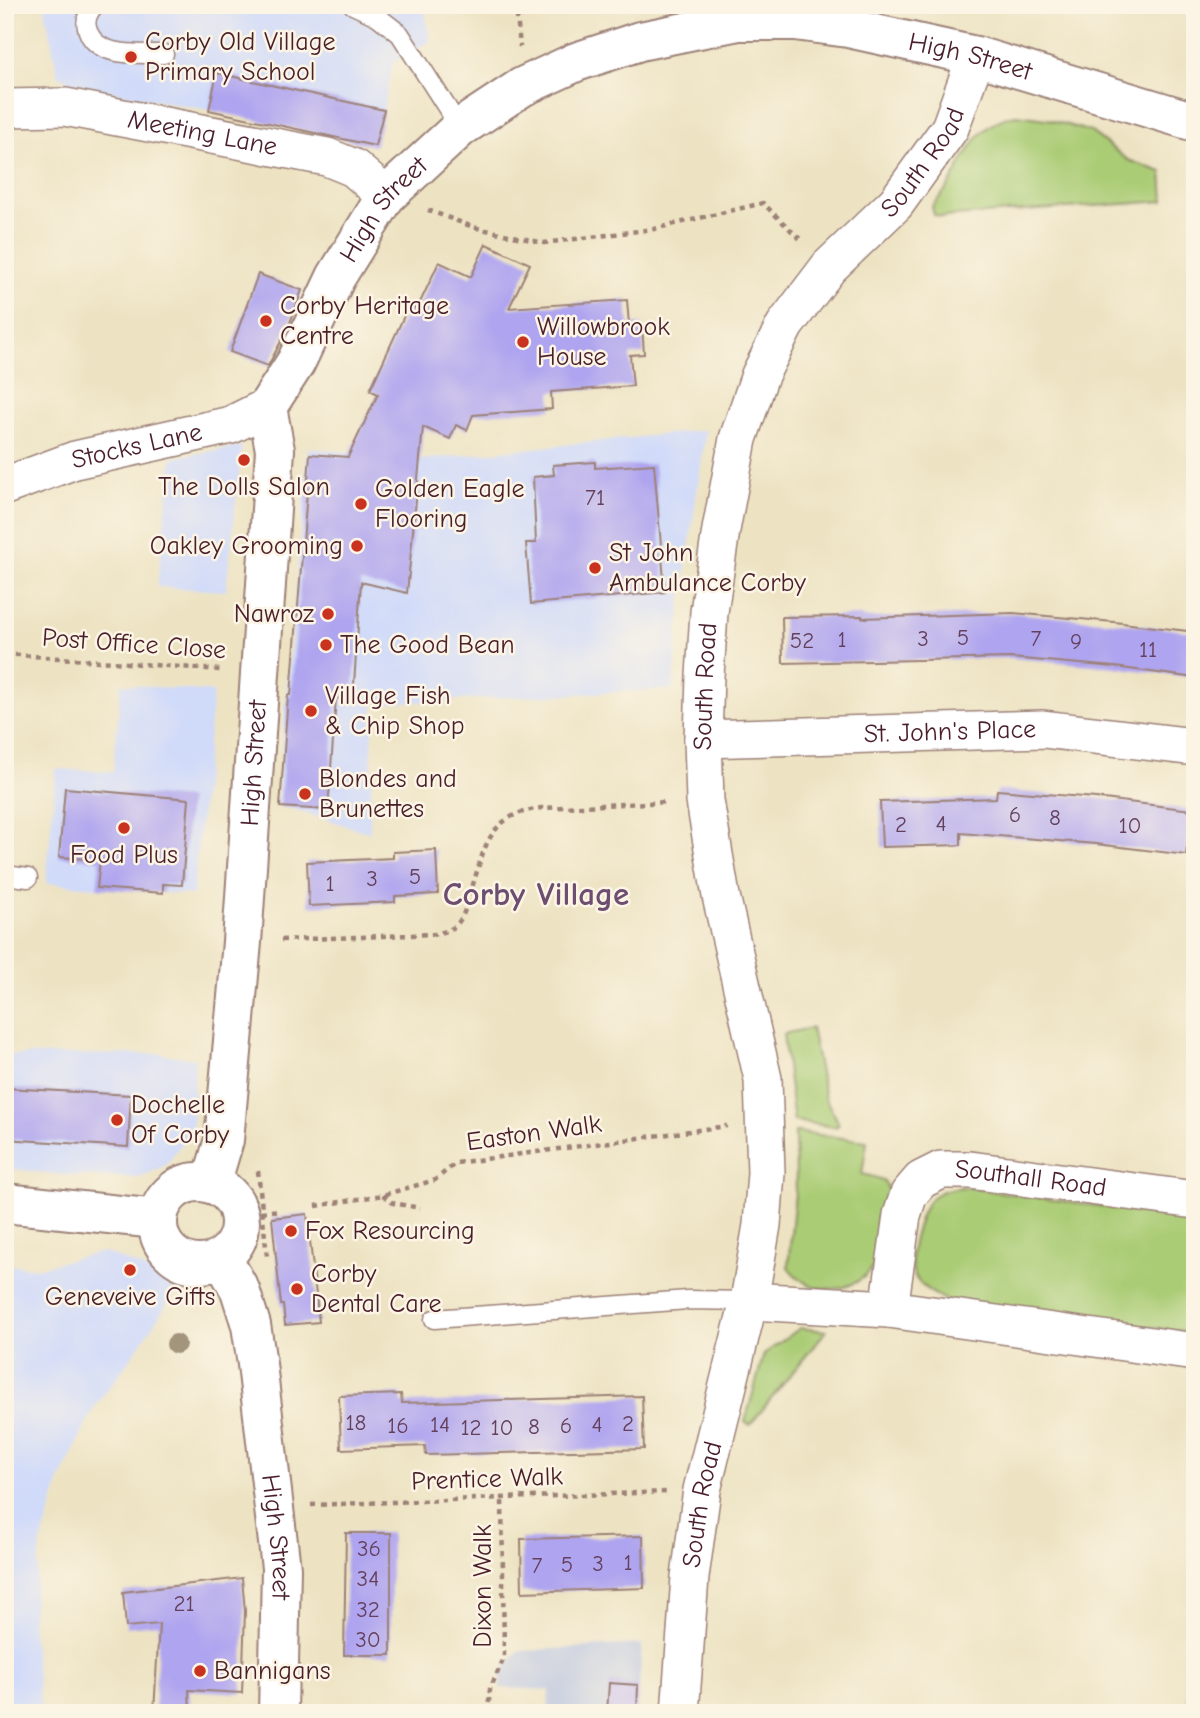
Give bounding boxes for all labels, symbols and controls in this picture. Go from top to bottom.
place label: Corby Old Village Primary School [145,27,335,87]
street label: High Street [906,27,1037,87]
marker: Corby Old Village Primary School [123,49,139,65]
street label: Meeting Lane [125,104,280,162]
street label: South Road [875,104,971,224]
street label: High Street [334,149,435,268]
place label: Corby Heritage Centre [280,291,449,351]
place label: Willowbrook House [537,312,670,372]
marker: Corby Heritage Centre [258,313,274,329]
marker: Willowbrook House [515,334,531,350]
street label: Stocks Lane [69,417,205,475]
marker: The Dolls Salon [236,452,252,468]
place label: The Dolls Salon [158,472,330,502]
place label: Golden Eagle Flooring [375,474,525,534]
house number: 71 [585,484,605,511]
marker: Golden Eagle Flooring [353,496,369,512]
place label: Oakley Grooming [150,531,343,561]
marker: Oakley Grooming [349,538,365,554]
place label: St John Ambulance Corby [609,538,806,598]
marker: St John Ambulance Corby [587,560,603,576]
place label: Nawroz [234,599,314,629]
marker: Nawroz [320,606,336,622]
street label: South Road [688,622,723,751]
street label: Post Office Close [41,623,227,665]
house number: 5 [957,624,969,651]
house number: 3 [917,625,929,652]
house number: 7 [1031,625,1042,652]
house number: 1 [837,626,847,653]
house number: 52 [790,627,814,654]
house number: 9 [1070,628,1082,655]
place label: The Good Bean [340,630,515,660]
house number: 11 [1139,636,1157,663]
marker: The Good Bean [318,637,334,653]
place label: Village Fish & Chip Shop [325,681,465,741]
street label: High Street [235,698,273,827]
marker: Village Fish & Chip Shop [303,703,319,719]
street label: St. John's Place [863,714,1036,749]
place label: Blondes and Brunettes [319,764,457,824]
marker: Blondes and Brunettes [297,786,313,802]
house number: 6 [1009,801,1021,828]
house number: 8 [1049,804,1061,831]
house number: 4 [935,810,947,837]
house number: 2 [895,811,907,838]
house number: 10 [1118,812,1142,839]
marker: Food Plus [116,820,132,836]
place label: Food Plus [70,840,178,870]
house number: 5 [409,863,421,890]
house number: 3 [366,865,378,892]
house number: 1 [325,870,335,897]
district label: Corby Village [443,875,629,913]
place label: Dochelle Of Corby [131,1090,229,1150]
street label: Easton Walk [465,1109,604,1157]
marker: Dochelle Of Corby [109,1112,125,1128]
street label: Southall Road [955,1155,1108,1203]
place label: Fox Resourcing [305,1216,475,1246]
marker: Fox Resourcing [283,1223,299,1239]
place label: Corby Dental Care [311,1259,441,1319]
marker: Geneveive Gifts [122,1262,138,1278]
marker: Corby Dental Care [289,1281,305,1297]
place label: Geneveive Gifts [45,1282,215,1312]
house number: 18 [346,1409,366,1436]
house number: 2 [622,1410,634,1437]
house number: 14 [430,1411,450,1438]
house number: 4 [591,1411,603,1438]
house number: 16 [387,1412,409,1439]
house number: 6 [560,1412,572,1439]
house number: 8 [528,1413,540,1440]
house number: 12 [460,1414,482,1441]
house number: 10 [490,1414,514,1441]
street label: South Road [676,1438,729,1569]
street label: Prentice Walk [411,1461,564,1497]
street label: High Street [255,1473,296,1602]
street label: Dixon Walk [468,1524,498,1648]
house number: 36 [357,1535,381,1562]
house number: 1 [623,1549,633,1576]
house number: 3 [592,1550,604,1577]
house number: 5 [561,1551,573,1578]
house number: 7 [532,1552,543,1579]
house number: 34 [357,1565,379,1592]
house number: 21 [173,1590,195,1617]
house number: 32 [356,1596,380,1623]
house number: 30 [355,1626,381,1653]
place label: Bannigans [214,1656,331,1686]
marker: Bannigans [192,1663,208,1679]

